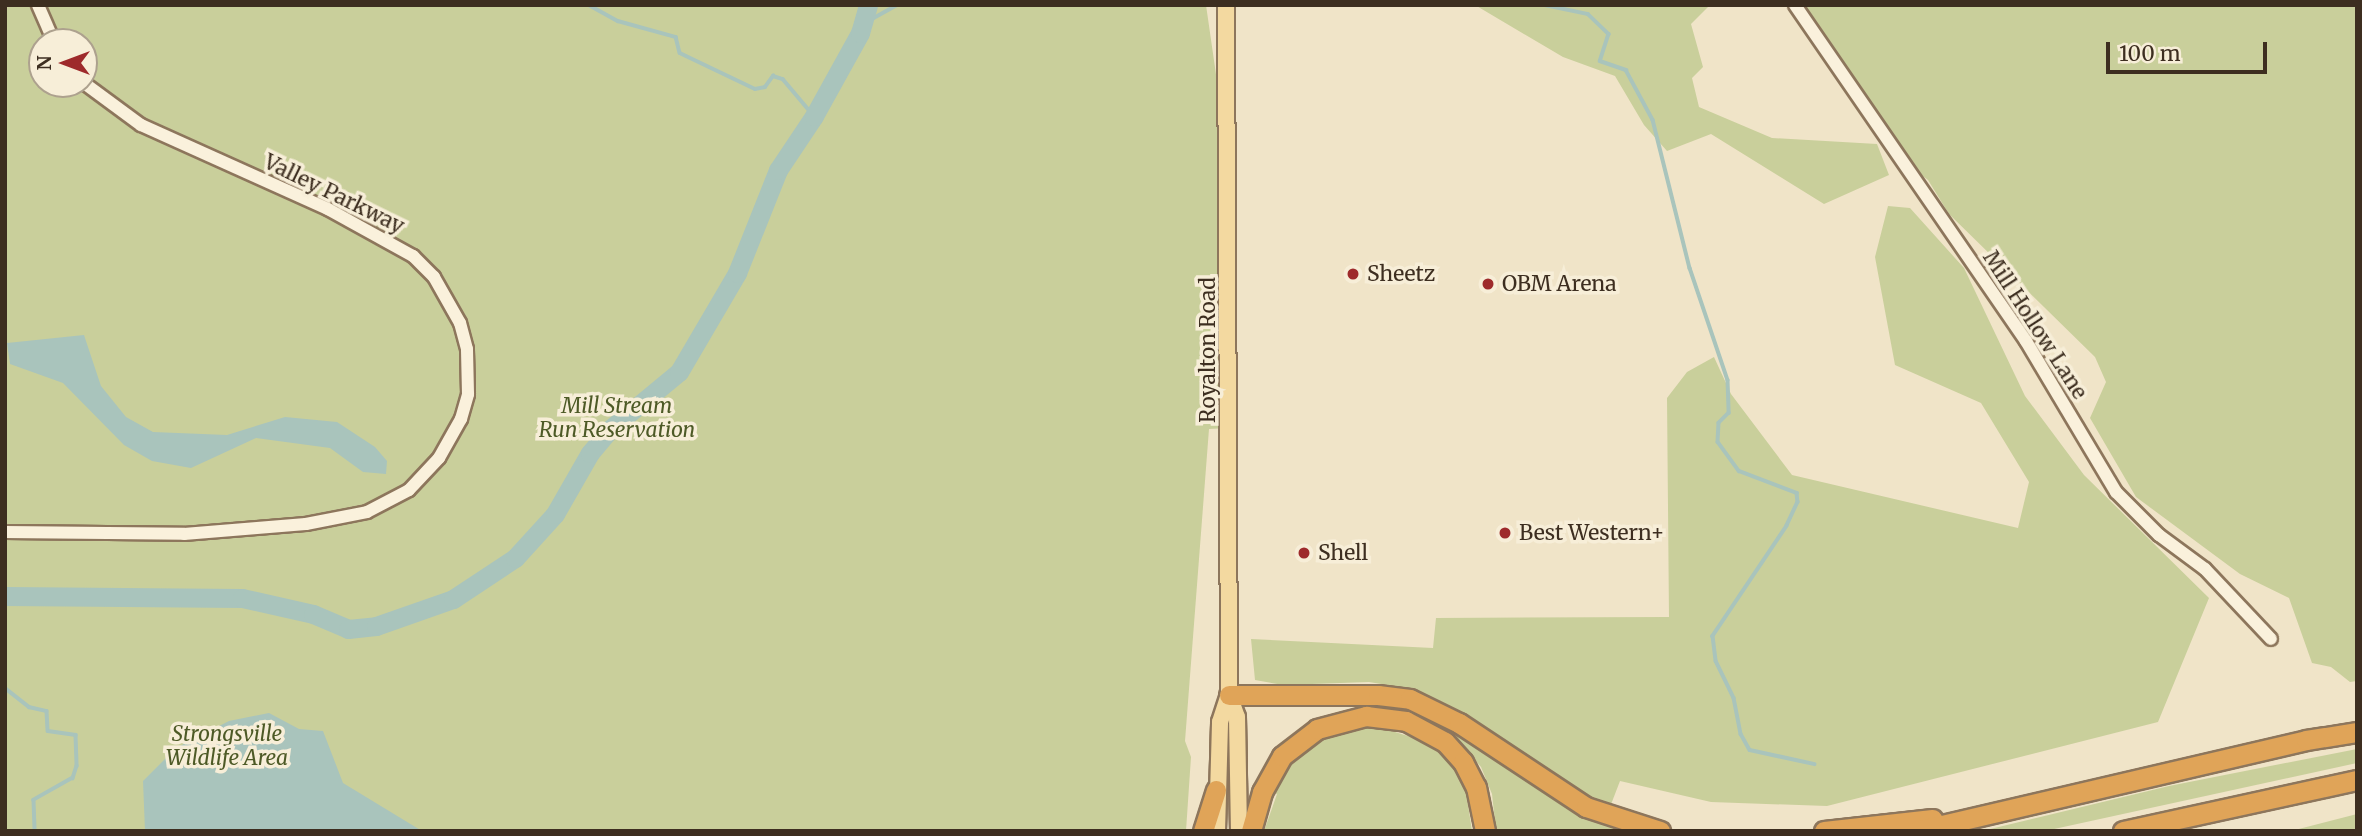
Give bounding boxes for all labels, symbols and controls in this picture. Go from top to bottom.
north arrow [28,28,98,98]
scale bar [2110,28,2271,72]
text: 100 m [2119,40,2181,67]
text: N [32,56,56,71]
street label: Valley Parkway [260,149,408,239]
street label: Mill Hollow Lane [1978,246,2092,404]
place label: Sheetz [1367,261,1435,287]
marker: Sheetz [1345,266,1361,282]
place label: OBM Arena [1502,271,1617,297]
marker: OBM Arena [1480,276,1496,292]
street label: Royalton Road [1195,277,1221,423]
park label: Mill Stream Run Reservation [539,393,695,443]
place label: Best Western+ [1519,520,1664,546]
marker: Best Western+ [1497,525,1513,541]
place label: Shell [1318,540,1368,566]
marker: Shell [1296,545,1312,561]
park label: Strongsville Wildlife Area [166,721,288,771]

